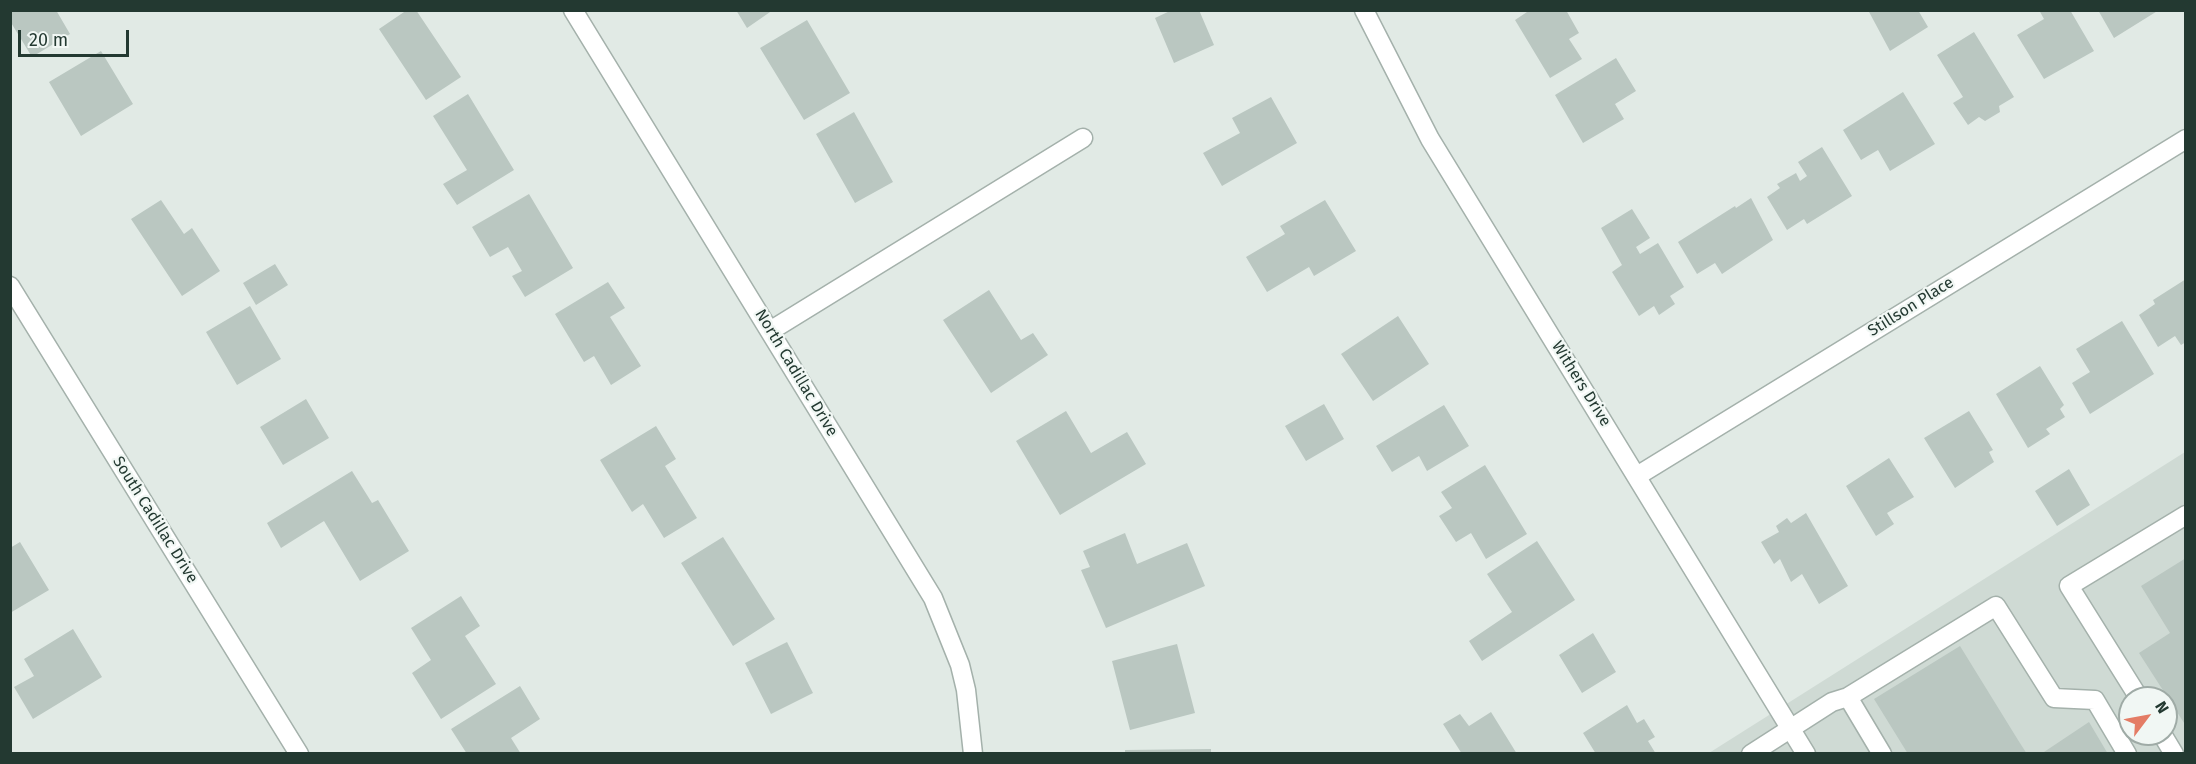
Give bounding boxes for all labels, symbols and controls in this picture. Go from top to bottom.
scale bar [21,18,132,56]
text: 20 m [29,29,68,51]
street label: Stillson Place [1865,273,1957,341]
street label: North Cadillac Drive [750,306,842,440]
street label: Withers Drive [1547,338,1615,430]
street label: South Cadillac Drive [108,453,202,587]
north arrow [2118,686,2178,746]
text: N [2151,698,2173,717]

